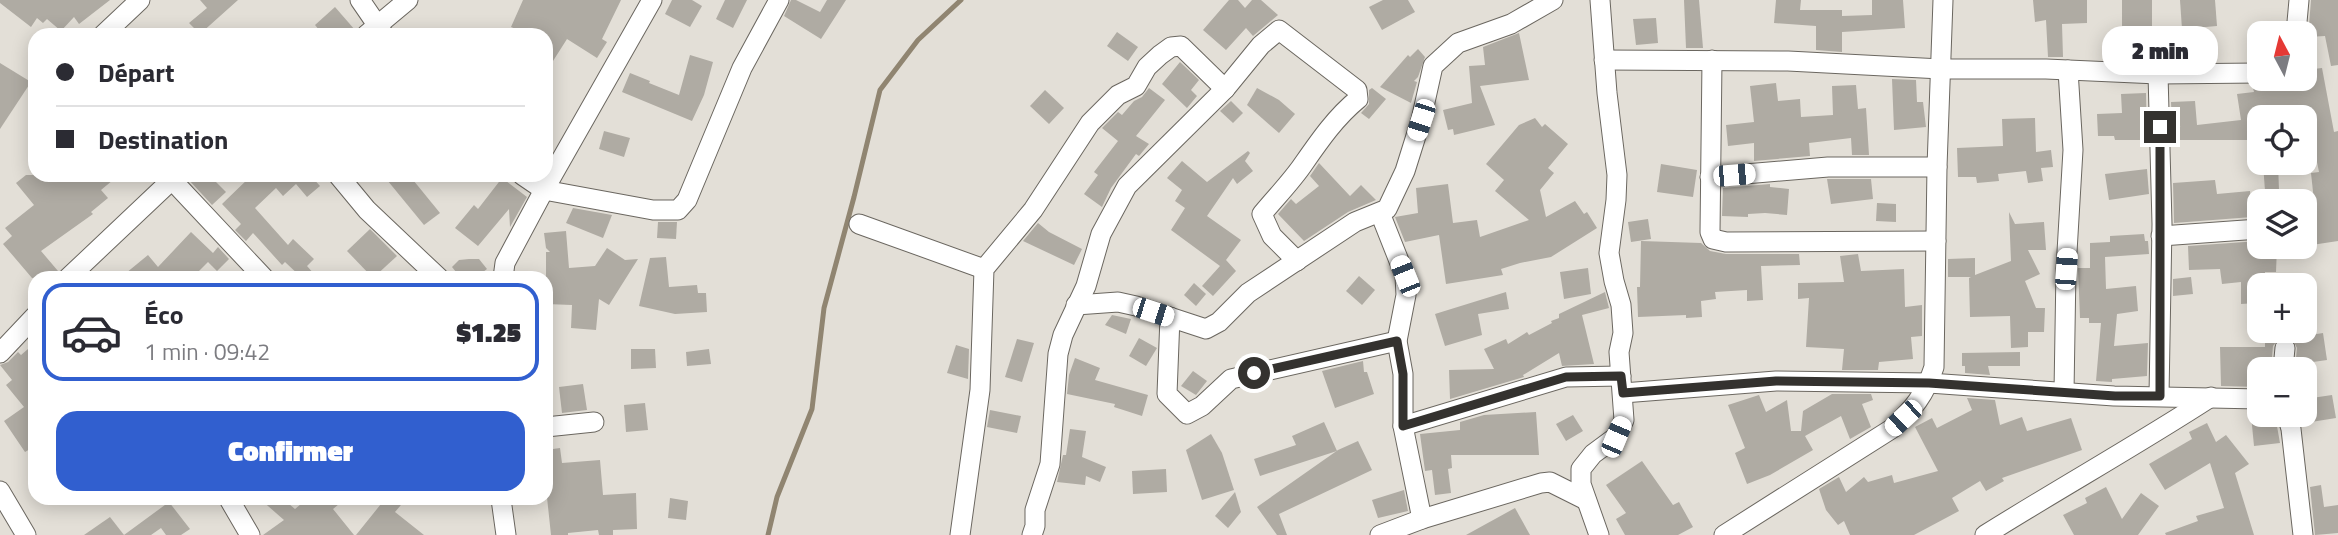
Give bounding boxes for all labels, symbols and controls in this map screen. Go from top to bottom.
north arrow [2247,21,2317,91]
map controls [2247,21,2317,427]
callout: 2 min [2102,25,2218,74]
text: 2 min [2131,33,2189,68]
text: Départ [98,53,174,92]
car [1405,97,1438,143]
button: locate [2247,105,2317,175]
route end [2144,111,2176,143]
text: Destination [98,120,228,159]
car [1713,163,1756,187]
button: layers [2247,189,2317,259]
car [2055,247,2078,291]
car [1388,253,1423,299]
button: + [2247,273,2317,343]
text: Éco [144,295,184,334]
car [1130,296,1177,328]
icon: car [60,301,123,364]
text: $1.25 [456,313,521,352]
text: 1 min · 09:42 [144,334,270,369]
route start [1238,357,1270,389]
button: − [2247,357,2317,427]
car [1881,396,1926,440]
button: Confirmer [56,411,525,491]
car [1599,414,1634,460]

